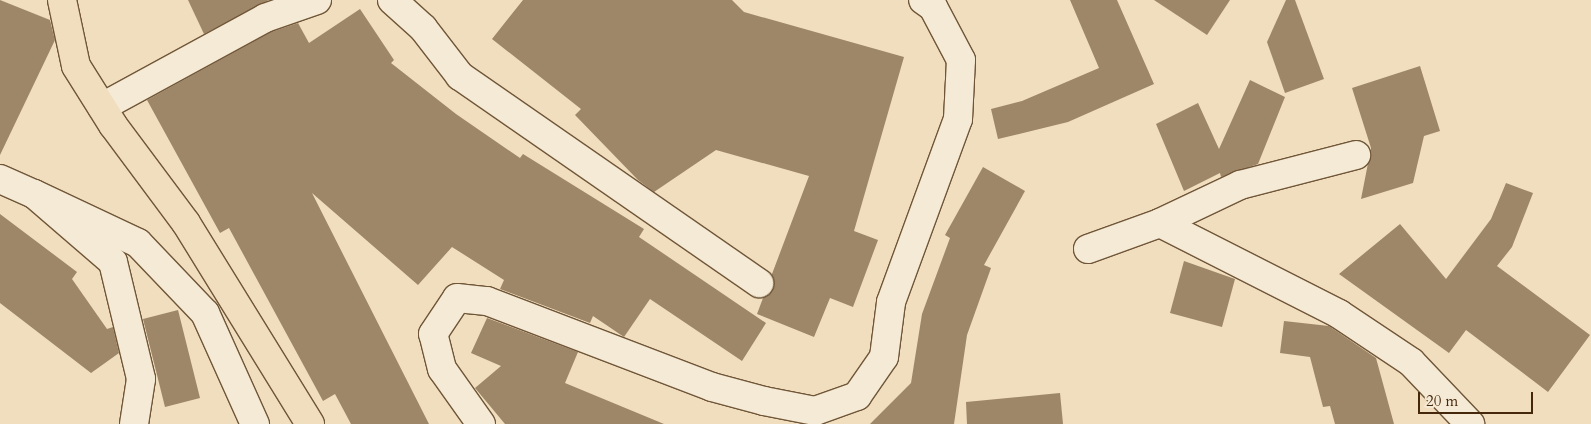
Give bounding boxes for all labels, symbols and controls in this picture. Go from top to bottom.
scale bar [1421,382,1536,414]
text: 20 m [1426,391,1458,411]

